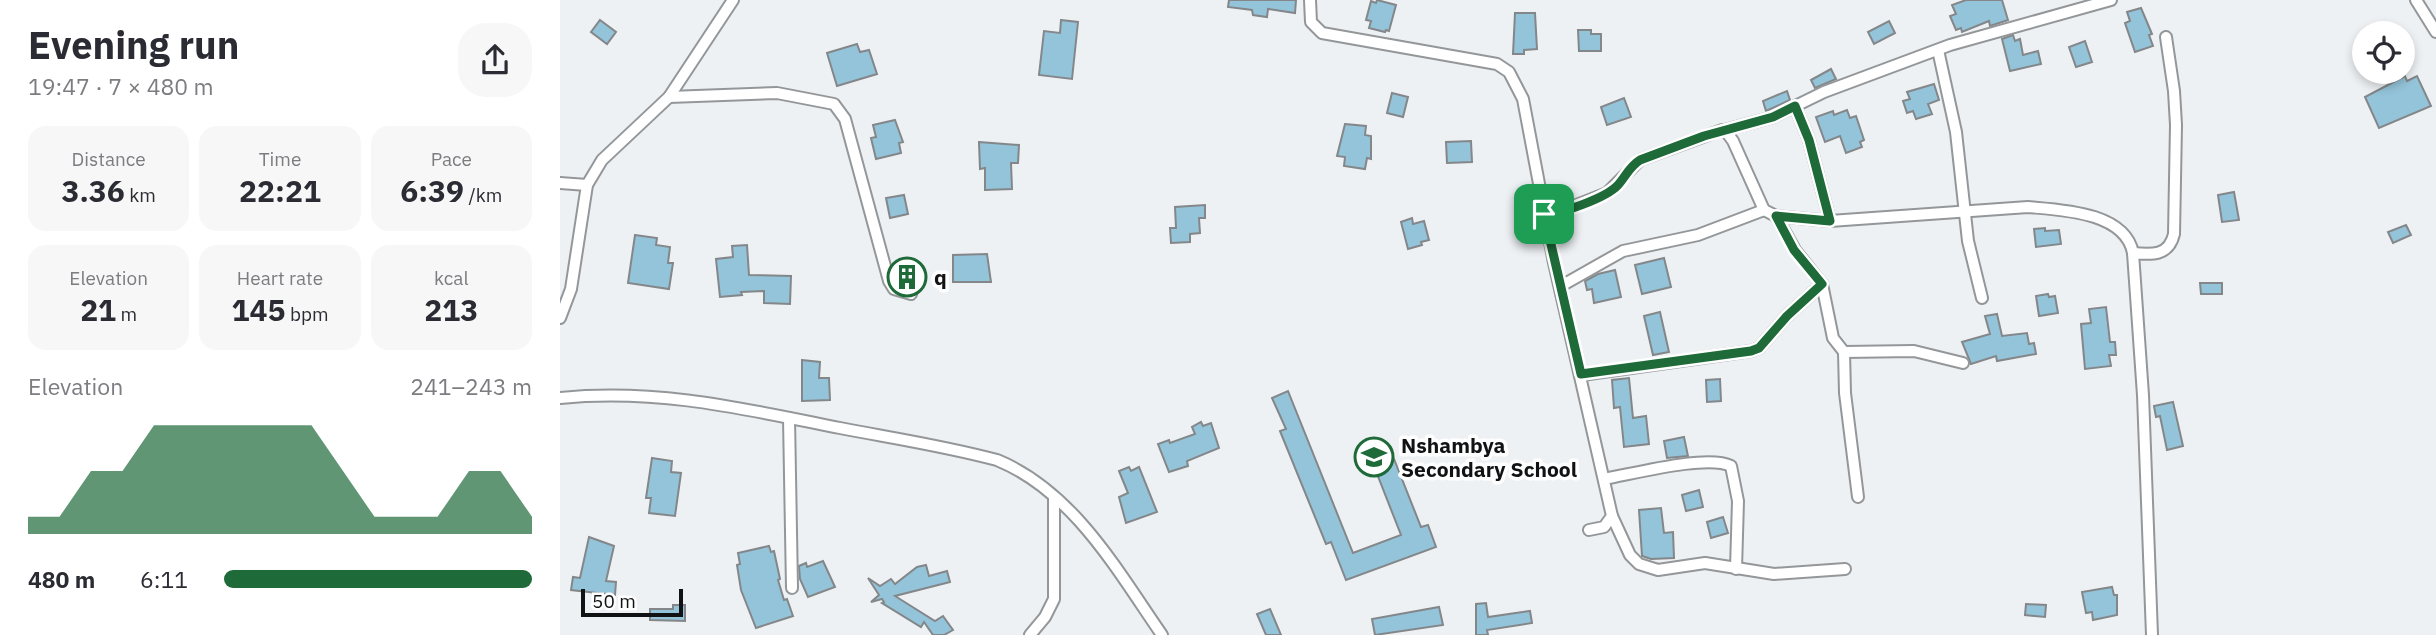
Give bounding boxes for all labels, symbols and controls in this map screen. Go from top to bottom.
text: Evening run [28,20,239,69]
map controls [2352,21,2415,84]
button: locate [2352,21,2415,84]
button: share [458,23,532,97]
text: 19:47 · 7 × 480 m [28,71,214,101]
text: Distance [72,147,146,171]
text: Time [259,147,301,171]
text: Pace [431,147,472,171]
text: 3.36 [61,171,125,210]
text: 22:21 [239,171,321,210]
text: 6:39 [400,171,464,210]
text: km [125,183,156,207]
text: /km [464,183,502,207]
pin [1514,184,1574,244]
icon: arrive [1525,195,1563,233]
building icon: q [886,256,928,298]
place label: q [934,263,947,291]
text: Elevation [69,266,148,290]
text: Heart rate [237,266,323,290]
text: kcal [434,266,469,290]
text: 21 [80,290,116,329]
text: 145 [231,290,285,329]
text: 213 [424,290,478,329]
text: m [116,302,137,326]
text: bpm [285,302,329,326]
text: Elevation [28,371,123,401]
text: 241–243 m [410,371,532,401]
place label: Nshambya Secondary School [1401,431,1577,483]
school or university icon: Nshambya Secondary School [1353,436,1395,478]
text: 480 m [28,564,95,594]
text: 6:11 [140,564,188,594]
scale bar [581,586,682,618]
text: 50 m [592,589,636,613]

